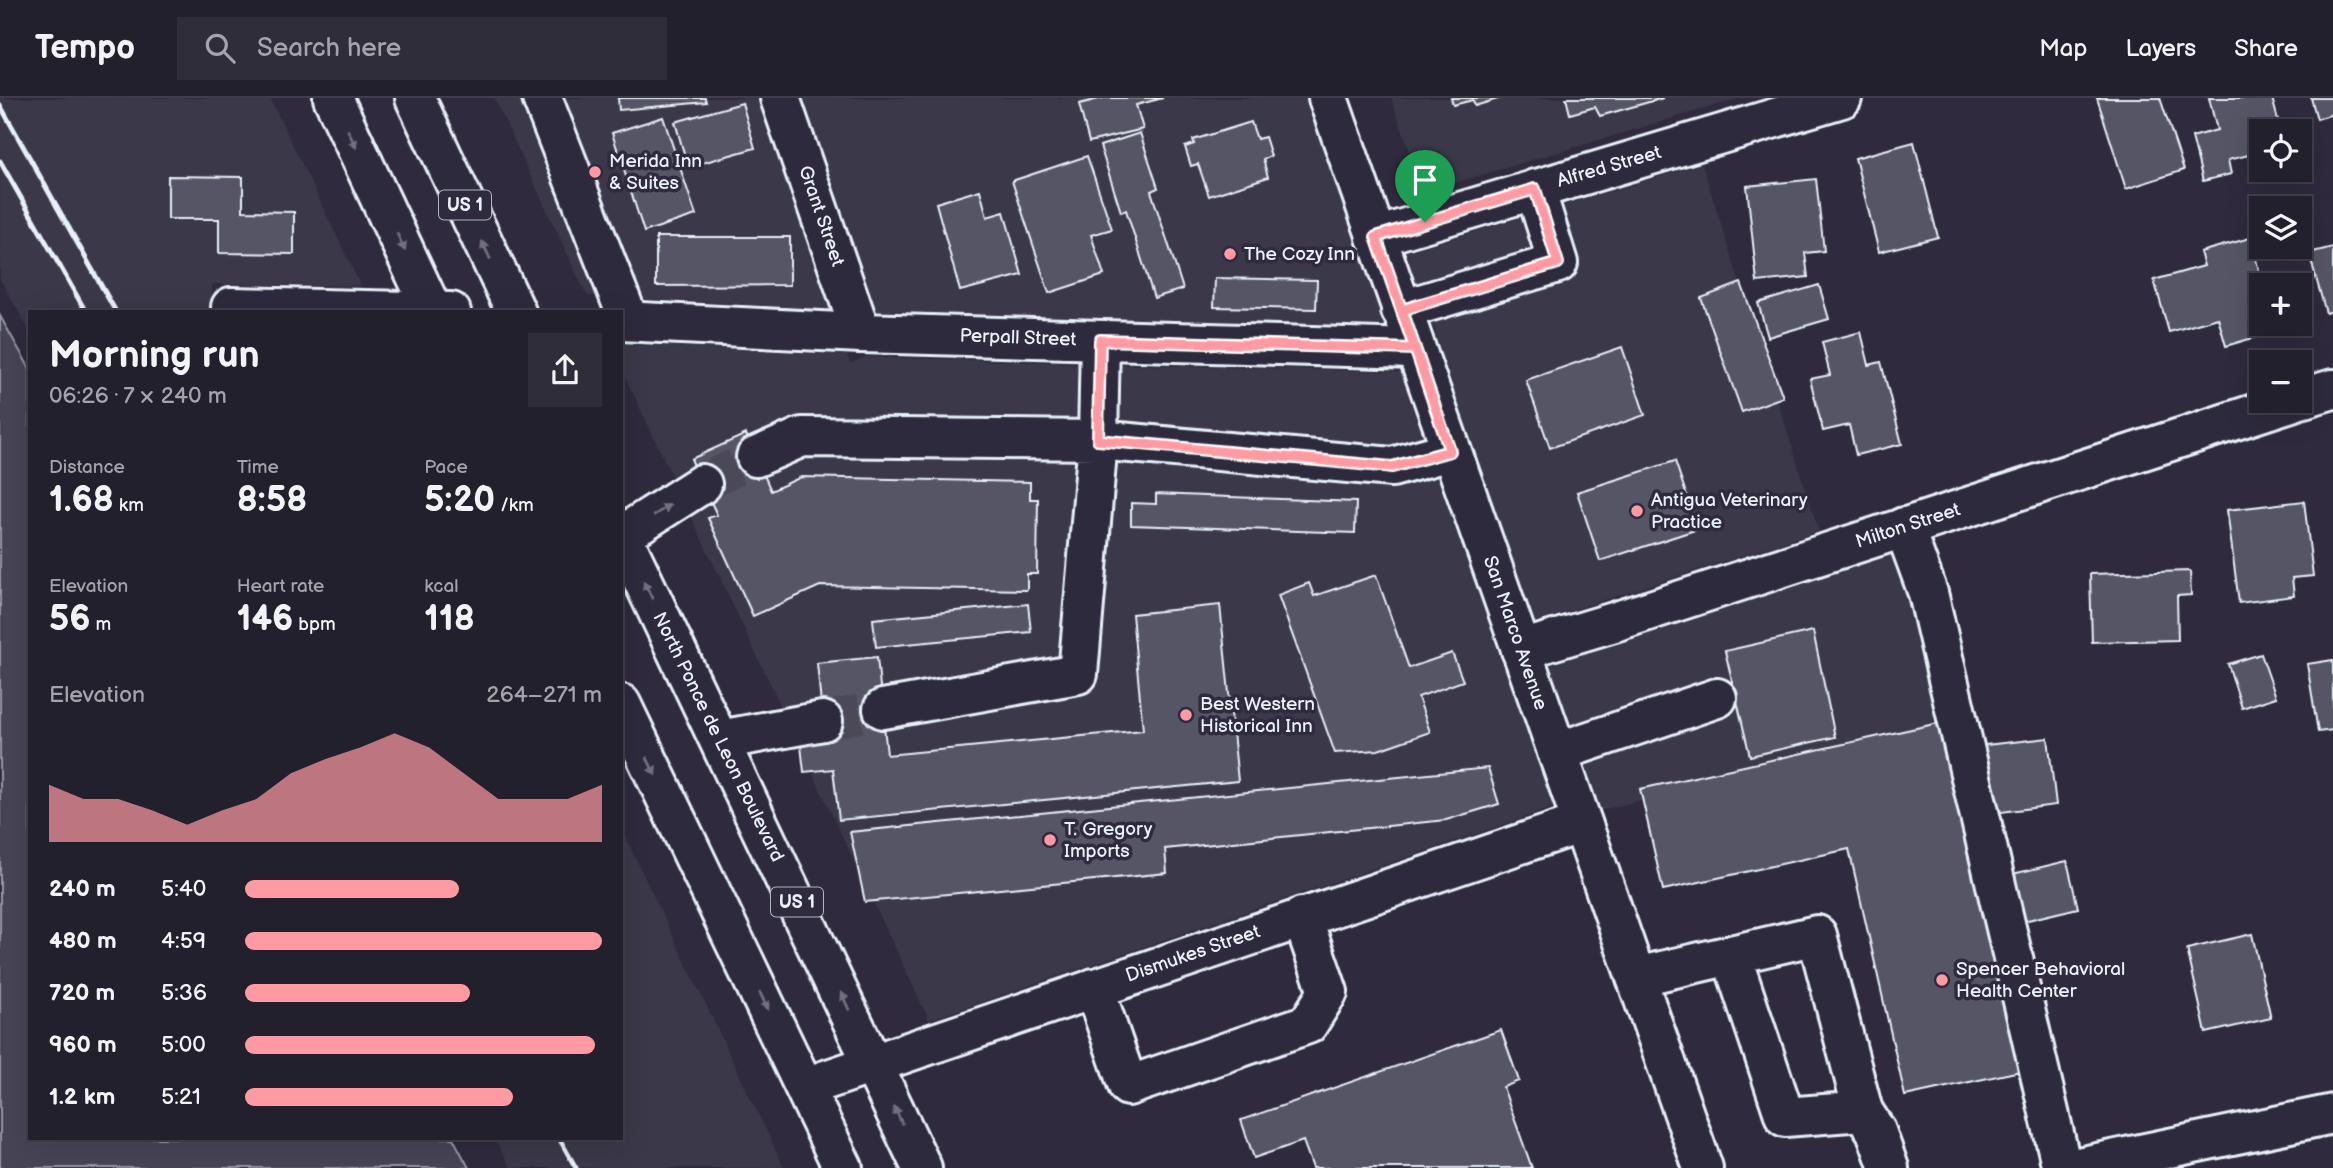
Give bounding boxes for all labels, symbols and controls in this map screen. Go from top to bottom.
search box [177,17,667,80]
text: Tempo [35,28,135,68]
icon: search [201,29,239,67]
text: Search here [257,33,401,64]
text: Map [2039,34,2087,63]
text: Layers [2125,34,2196,63]
text: Share [2234,34,2298,63]
map controls [2249,119,2312,413]
button: locate [2249,119,2312,182]
one-way arrow [346,129,358,149]
street label: Alfred Street [1554,141,1664,193]
place label: Merida Inn & Suites [609,150,702,195]
pin [1395,150,1455,222]
icon: arrive [1406,161,1444,199]
street label: Grant Street [793,163,849,270]
marker: Merida Inn & Suites [587,164,603,180]
road number: US 1 [439,190,491,220]
button: layers [2249,196,2312,259]
one-way arrow [395,232,406,253]
one-way arrow [481,240,492,260]
place label: The Cozy Inn [1244,243,1355,266]
marker: The Cozy Inn [1222,246,1238,262]
button: + [2249,273,2312,336]
street label: Perpall Street [959,324,1077,352]
text: Morning run [49,333,260,378]
button: share [528,333,602,407]
button: − [2249,350,2312,413]
text: 06:26 · 7 × 240 m [49,382,227,410]
text: Distance [49,456,125,479]
text: Time [237,456,279,479]
text: Pace [424,456,468,479]
text: 1.68 [49,479,114,522]
text: 8:58 [237,479,307,522]
text: 5:20 [424,479,495,522]
place label: Antigua Veterinary Practice [1651,489,1808,534]
text: km [114,494,144,517]
text: /km [495,494,534,517]
street label: Milton Street [1853,498,1963,554]
one-way arrow [653,503,672,516]
marker: Antigua Veterinary Practice [1629,503,1645,519]
street label: San Marco Avenue [1478,553,1552,713]
text: Elevation [49,575,128,598]
text: Heart rate [237,575,324,598]
text: kcal [424,575,458,598]
one-way arrow [643,580,654,600]
text: 56 [49,598,90,641]
text: 146 [237,598,293,641]
text: 118 [424,598,475,641]
street label: North Ponce de Leon Boulevard [647,608,789,866]
text: m [90,613,111,636]
text: bpm [293,613,336,636]
text: Elevation [49,681,145,709]
text: 264–271 m [486,681,602,709]
place label: Best Western Historical Inn [1200,693,1315,738]
marker: Best Western Historical Inn [1178,707,1194,723]
one-way arrow [645,755,656,776]
place label: T. Gregory Imports [1064,818,1153,863]
marker: T. Gregory Imports [1042,832,1058,848]
text: 240 m [49,875,116,903]
text: 5:40 [161,875,206,903]
road number: US 1 [771,888,823,916]
street label: Dismukes Street [1123,920,1263,988]
text: 480 m [49,927,117,955]
text: 4:59 [161,927,206,955]
place label: Spencer Behavioral Health Center [1956,958,2125,1003]
marker: Spencer Behavioral Health Center [1934,972,1950,988]
text: 720 m [49,979,115,1007]
text: 5:36 [161,979,207,1007]
one-way arrow [759,991,770,1012]
one-way arrow [839,991,850,1011]
text: 960 m [49,1031,117,1059]
text: 5:00 [161,1031,206,1059]
text: 1.2 km [49,1083,115,1111]
text: 5:21 [161,1083,201,1111]
one-way arrow [892,1105,903,1126]

